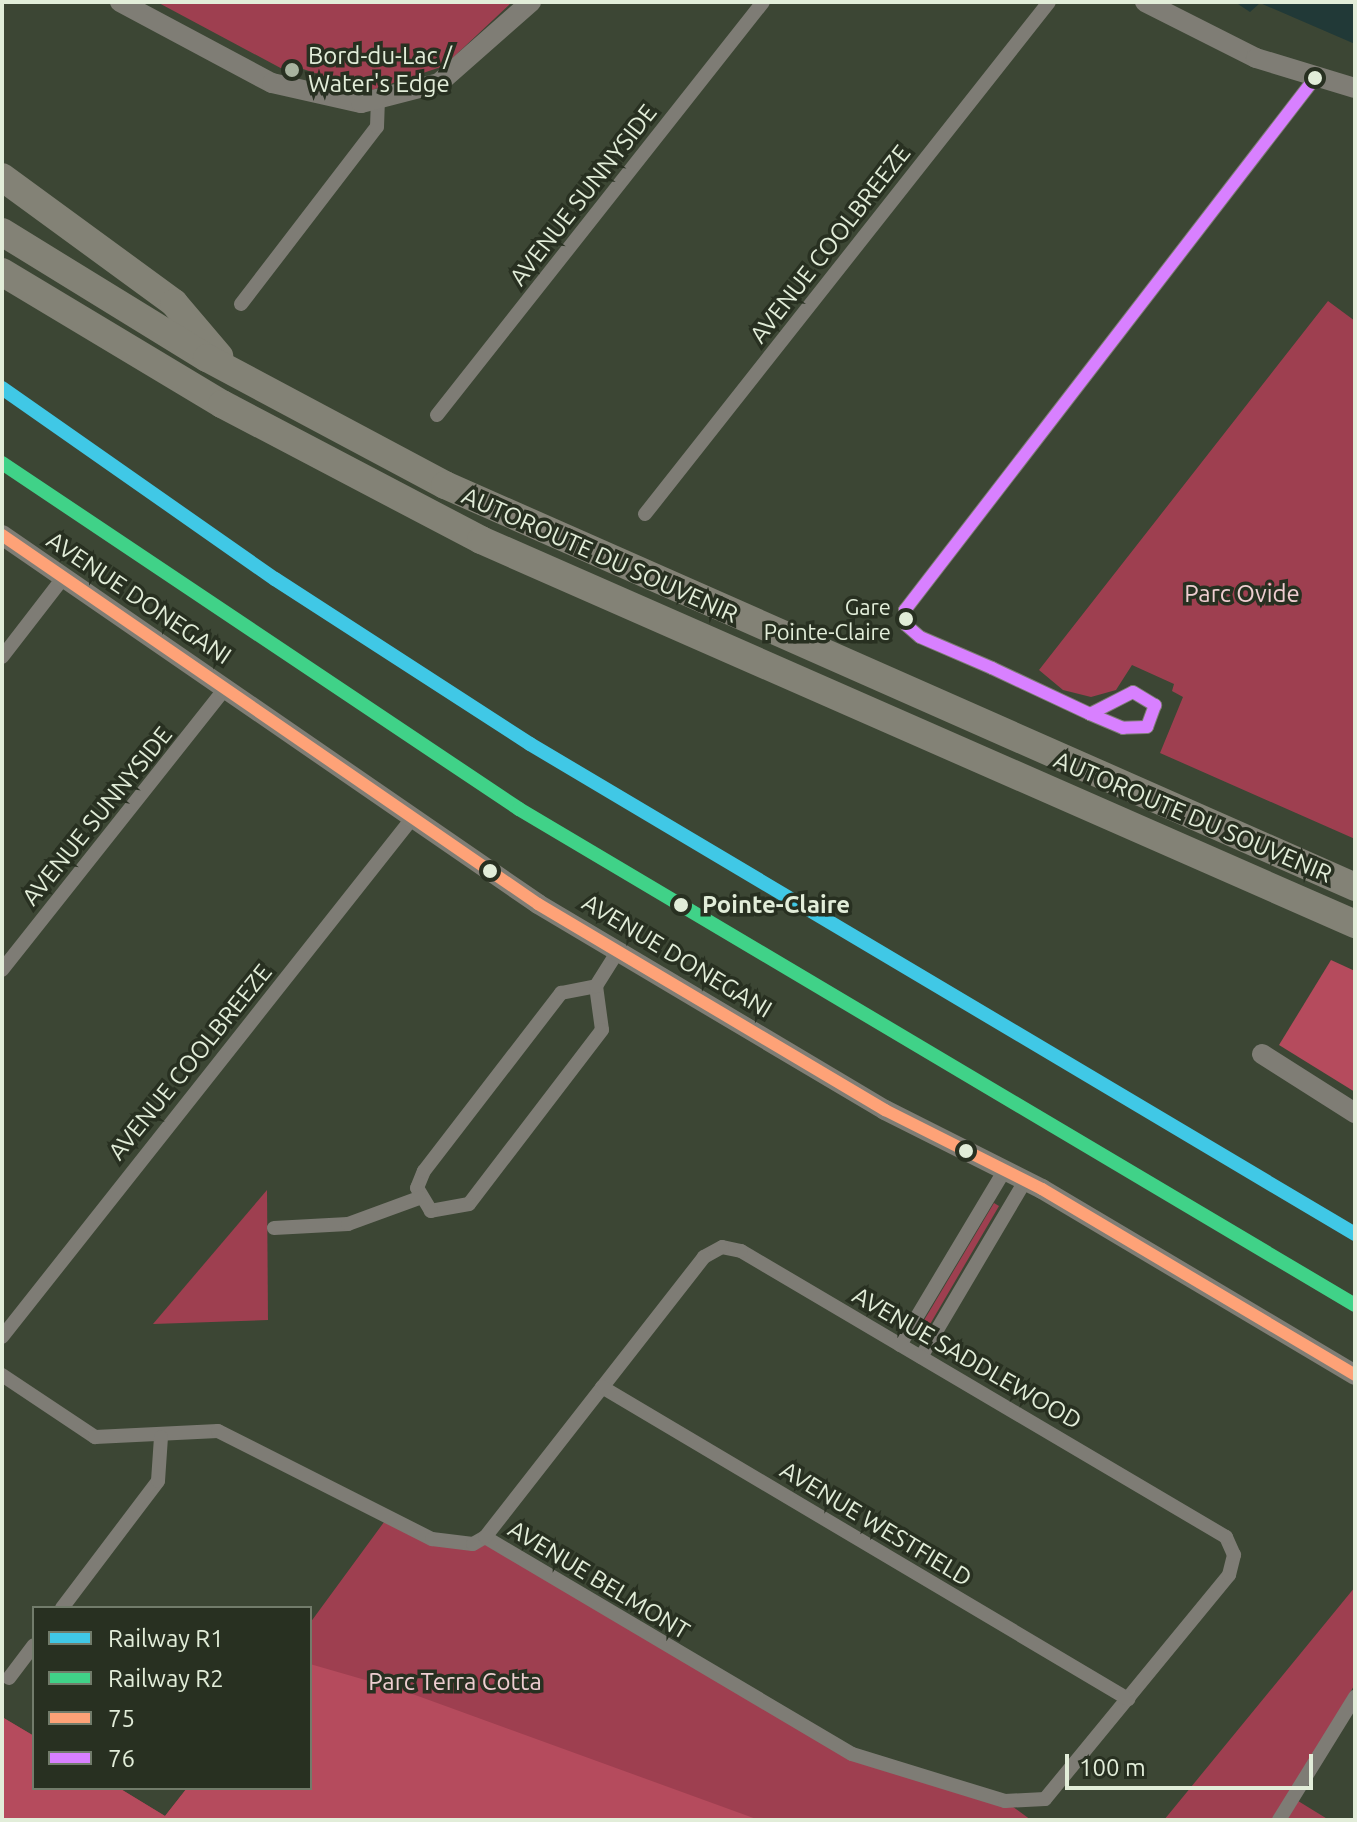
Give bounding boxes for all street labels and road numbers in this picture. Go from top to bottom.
street label: AVENUE SUNNYSIDE [503,99,663,291]
street label: AVENUE COOLBREEZE [744,139,916,349]
street label: AUTOROUTE DU SOUVENIR [458,481,742,629]
street label: AVENUE DONEGANI [41,526,237,670]
street label: AVENUE SUNNYSIDE [16,721,178,911]
street label: AUTOROUTE DU SOUVENIR [1050,745,1336,889]
street label: AVENUE DONEGANI [577,888,777,1024]
street label: AVENUE COOLBREEZE [102,958,278,1166]
street label: AVENUE SADDLEWOOD [847,1281,1087,1435]
street label: AVENUE WESTFIELD [775,1455,977,1593]
street label: AVENUE BELMONT [503,1514,695,1646]

